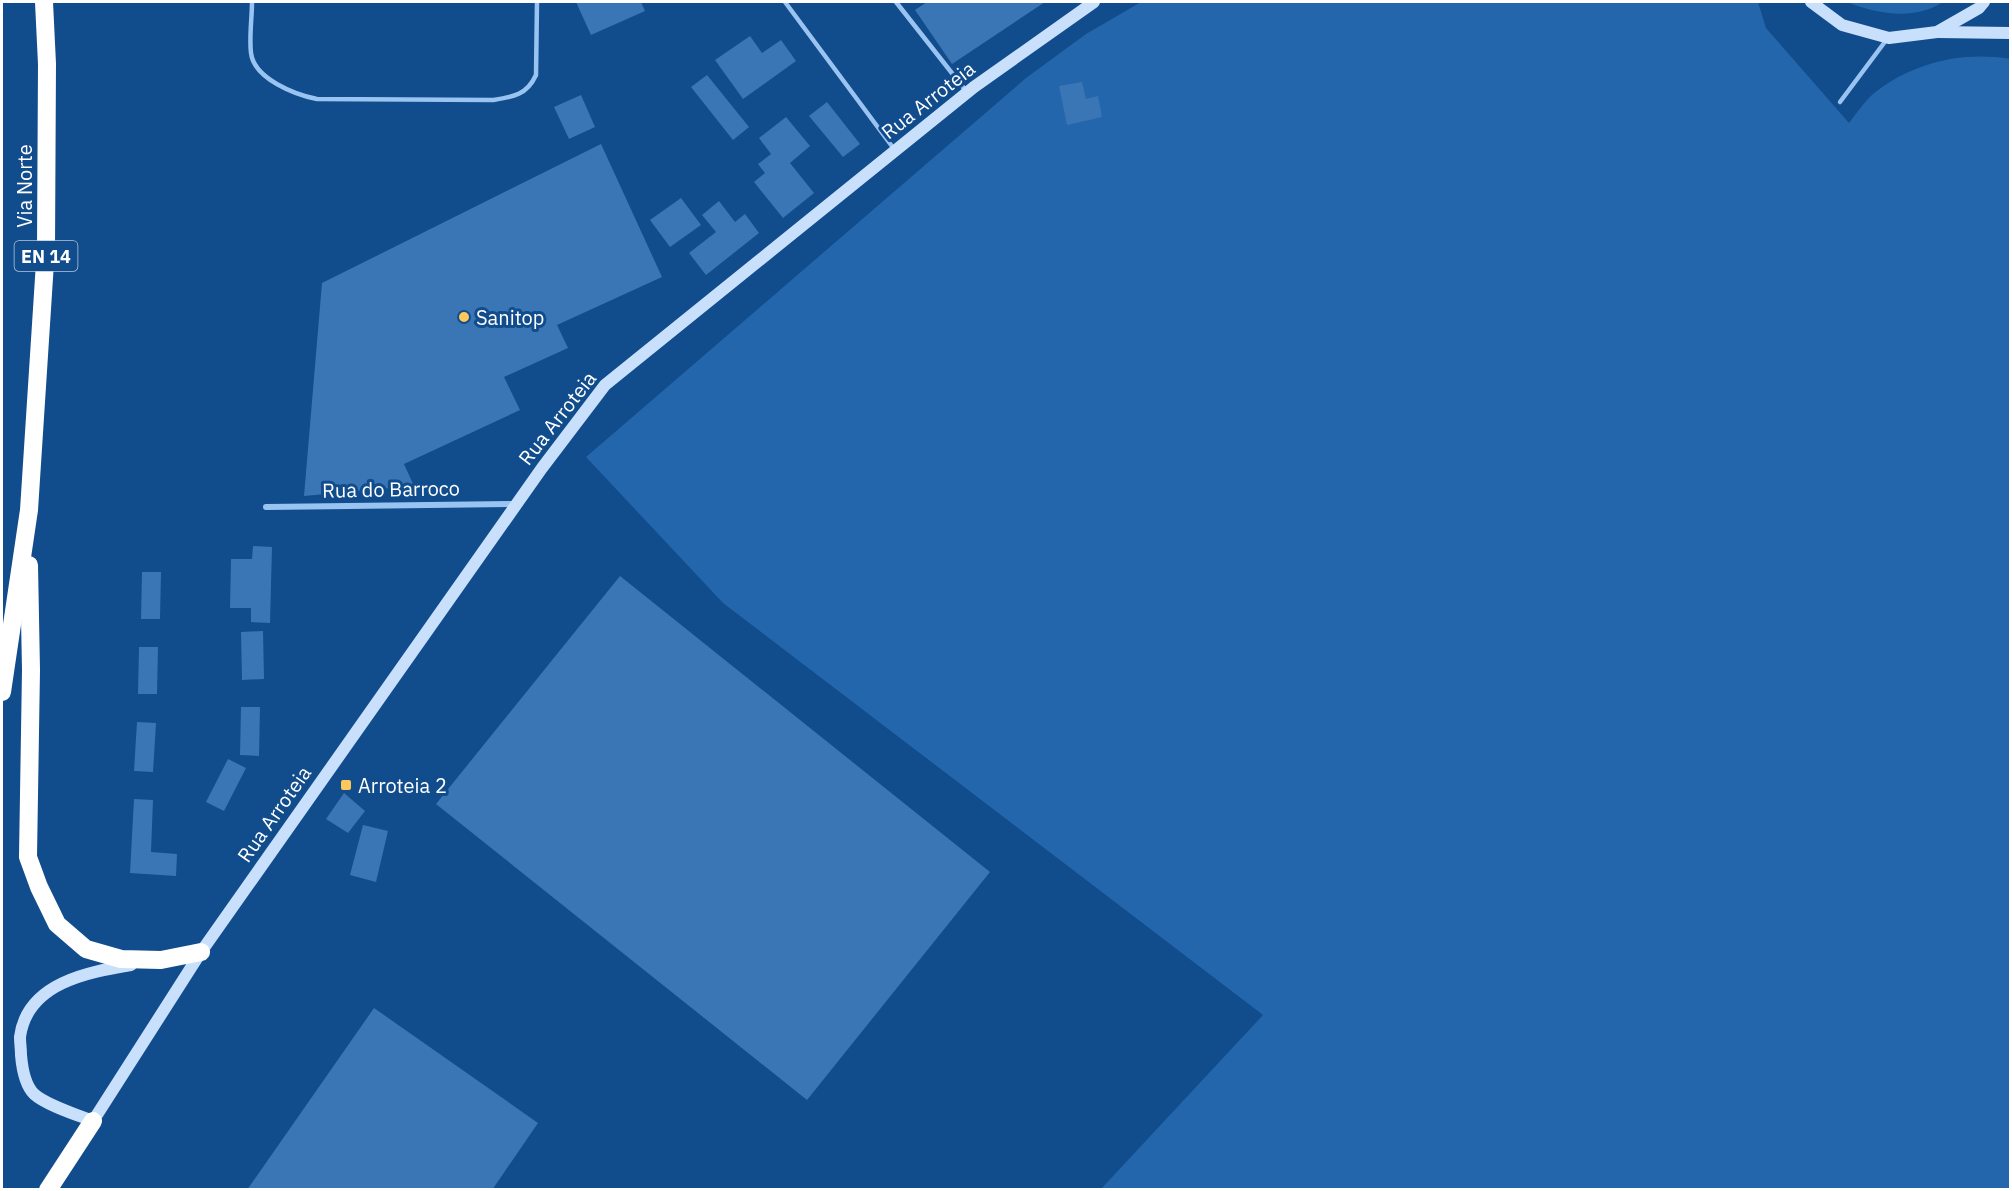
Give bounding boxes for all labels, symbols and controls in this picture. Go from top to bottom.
street label: Rua Arroteia [876,55,981,145]
street label: Via Norte [11,144,38,228]
road number: EN 14 [15,241,78,271]
place label: Sanitop [476,304,544,331]
marker: Sanitop [457,310,471,324]
street label: Rua Arroteia [512,365,602,470]
street label: Rua do Barroco [322,474,460,504]
street label: Rua Arroteia [231,760,317,868]
place label: Arroteia 2 [358,772,447,799]
marker: Arroteia 2 [339,778,353,792]

